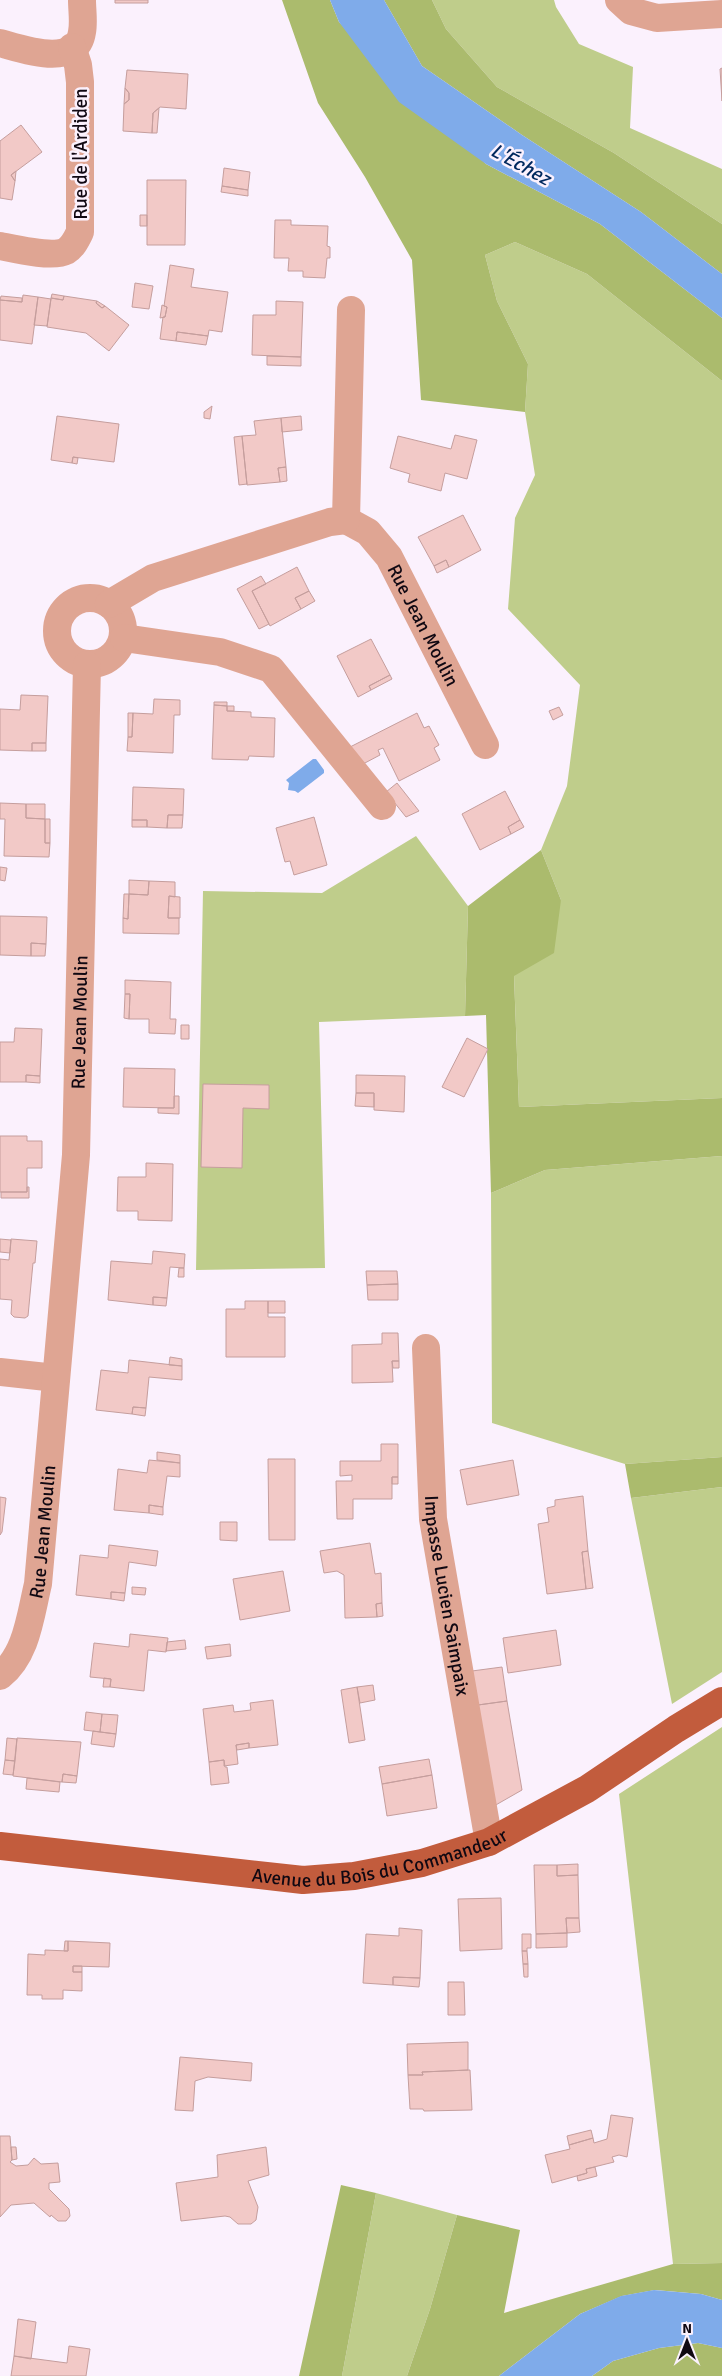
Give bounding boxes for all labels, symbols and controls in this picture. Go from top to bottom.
street label: Rue de l'Ardiden [69,88,93,220]
water label: L'Échez [486,138,557,192]
street label: Rue Jean Moulin [382,560,464,691]
street label: Rue Jean Moulin [66,955,93,1090]
street label: Rue Jean Moulin [24,1464,61,1601]
street label: Impasse Lucien Saimpaix [419,1495,475,1698]
street label: Avenue du Bois du Commandeur [251,1823,512,1893]
north arrow [662,2316,712,2366]
text: N [682,2320,692,2337]

